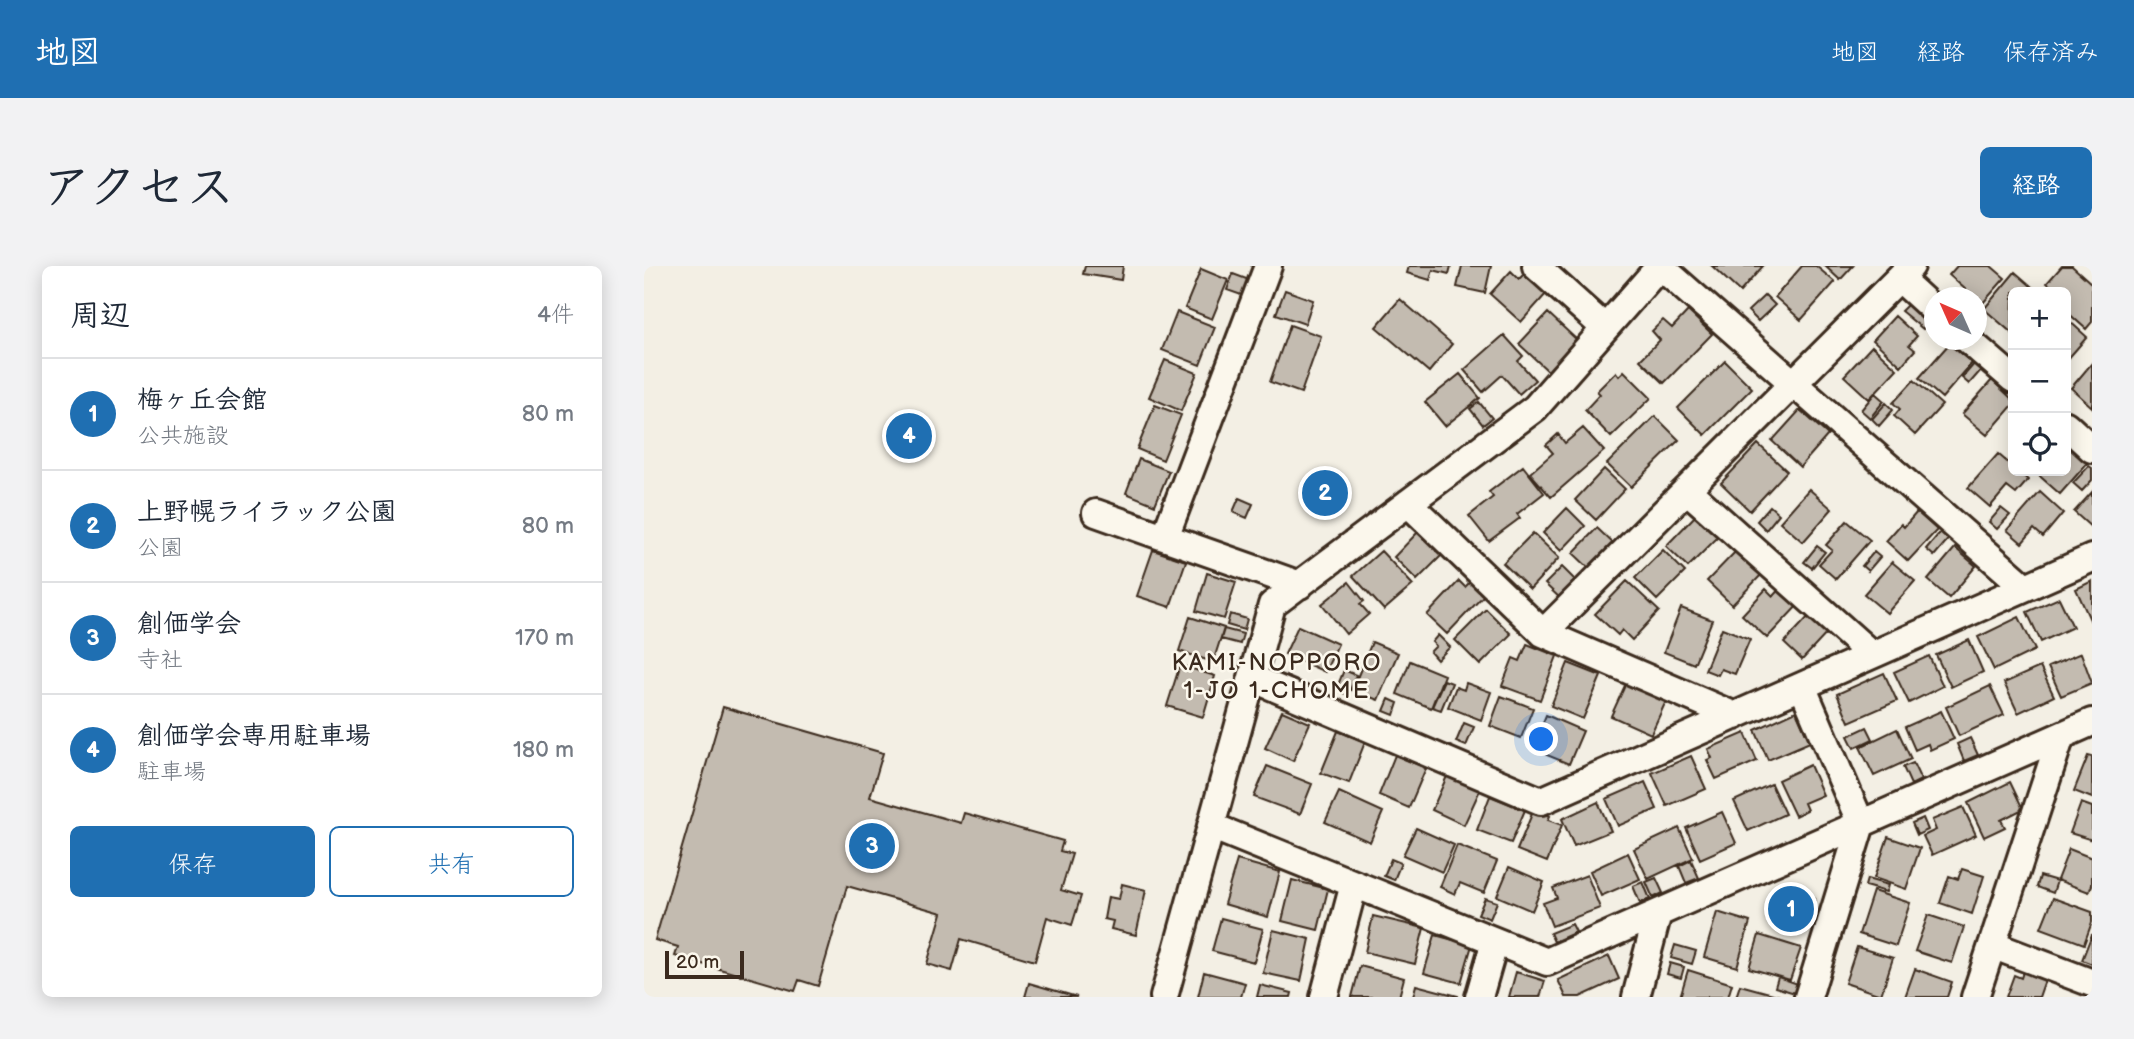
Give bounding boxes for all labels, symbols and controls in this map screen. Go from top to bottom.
text: 地図 [35,33,101,73]
text: 地図 [1831,38,1879,67]
text: 経路 [1917,38,1965,67]
text: 保存済み [2003,38,2099,67]
button: 経路 [1980,147,2092,218]
text: アクセス [42,159,235,218]
north arrow [1924,287,1987,350]
map controls [2008,287,2071,476]
button: + [2008,287,2071,350]
text: 周辺 [70,298,130,334]
text: 4件 [537,301,574,329]
button: − [2008,350,2071,413]
text: 梅ヶ丘会館 [137,385,267,416]
text: 1 [88,400,98,428]
text: 80 m [522,400,574,428]
pin: 4 [886,410,932,462]
button: locate [2008,413,2071,476]
text: 公共施設 [137,422,229,450]
pin: 2 [1302,467,1348,519]
text: 上野幌ライラック公園 [137,497,396,528]
text: 2 [86,512,100,540]
text: 80 m [522,512,574,540]
text: 公園 [137,534,183,562]
text: 創価学会 [137,609,241,640]
text: 3 [86,624,100,652]
text: 170 m [515,624,574,652]
text: 寺社 [137,646,183,674]
district label: KAMI-NOPPORO 1-JO 1-CHOME [1171,648,1383,705]
text: 創価学会専用駐車場 [137,721,371,752]
your location [1524,722,1558,756]
text: 4 [86,736,100,764]
text: 180 m [513,736,574,764]
text: 駐車場 [137,758,206,786]
pin: 3 [849,820,895,872]
button: 保存 [70,826,315,897]
button: 共有 [329,826,574,897]
pin: 1 [1768,883,1814,935]
scale bar [665,948,744,980]
text: 20 m [676,951,719,974]

